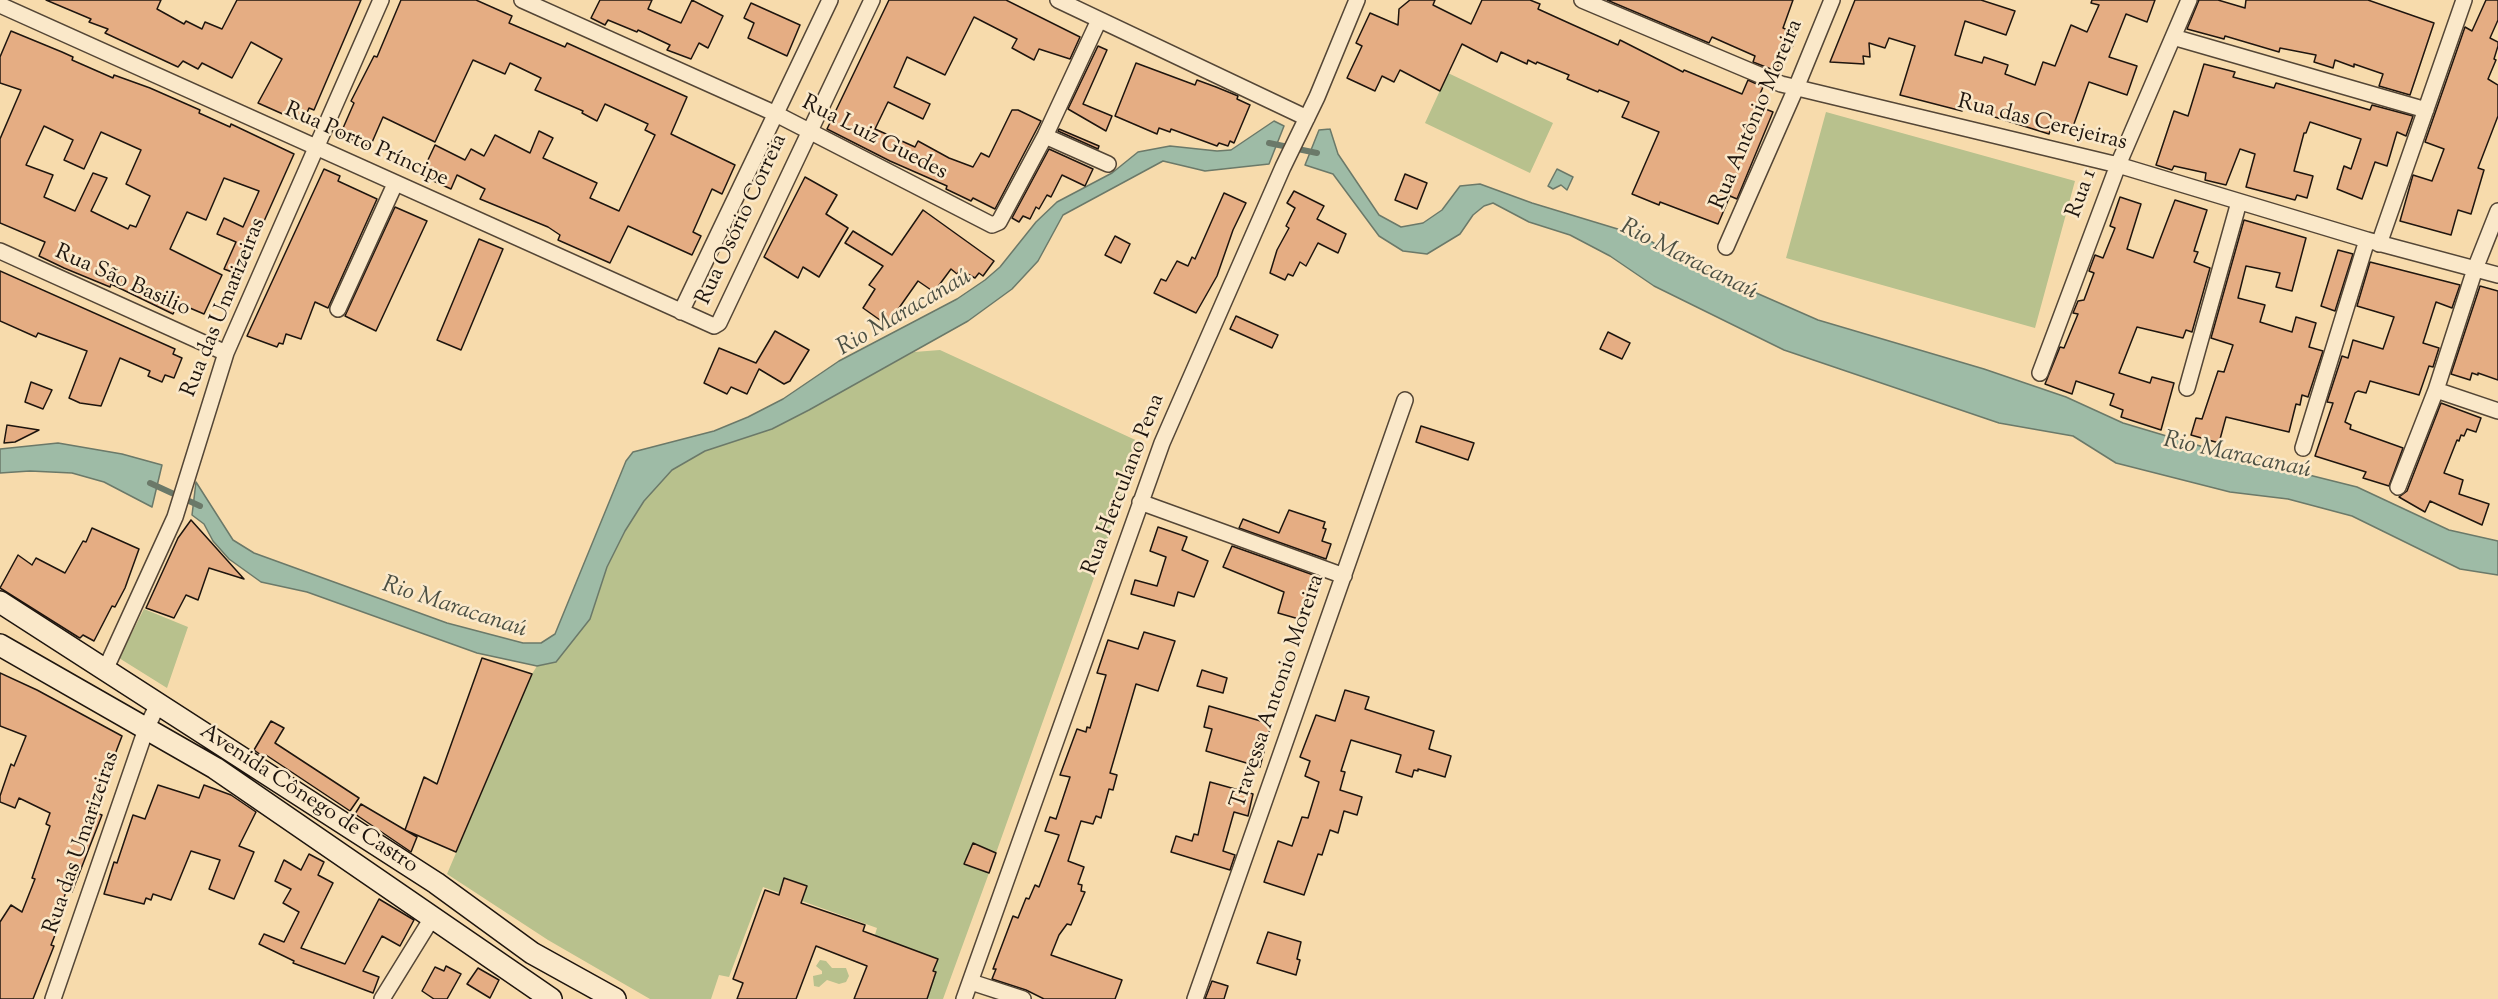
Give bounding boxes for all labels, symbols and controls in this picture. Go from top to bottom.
street label: Rua Antônio Moreira [1706,16,1810,214]
street label: Rua das Cerejeiras [1954,90,2130,158]
street label: Rua Luiz Guedes [797,91,951,187]
street label: Rua Porto Príncipe [280,98,452,194]
street label: Rua Osório Correia [692,130,794,310]
street label: Rua 1 [2062,166,2104,222]
water label: Rio Maracanaú [1615,214,1761,308]
street label: Rua das Umarizeiras [177,215,273,401]
street label: Rua São Basilio [50,240,194,324]
water label: Rio Maracanaú [833,264,977,364]
street label: Rua Herculano Pena [1078,391,1172,579]
water label: Rio Maracanaú [2161,427,2313,487]
street label: Travessa Antonio Moreira [1226,571,1332,813]
water label: Rio Maracanaú [378,572,530,646]
street label: Avenida Cônego de Castro [194,720,422,880]
street label: Rua das Umarizeiras [39,749,127,937]

